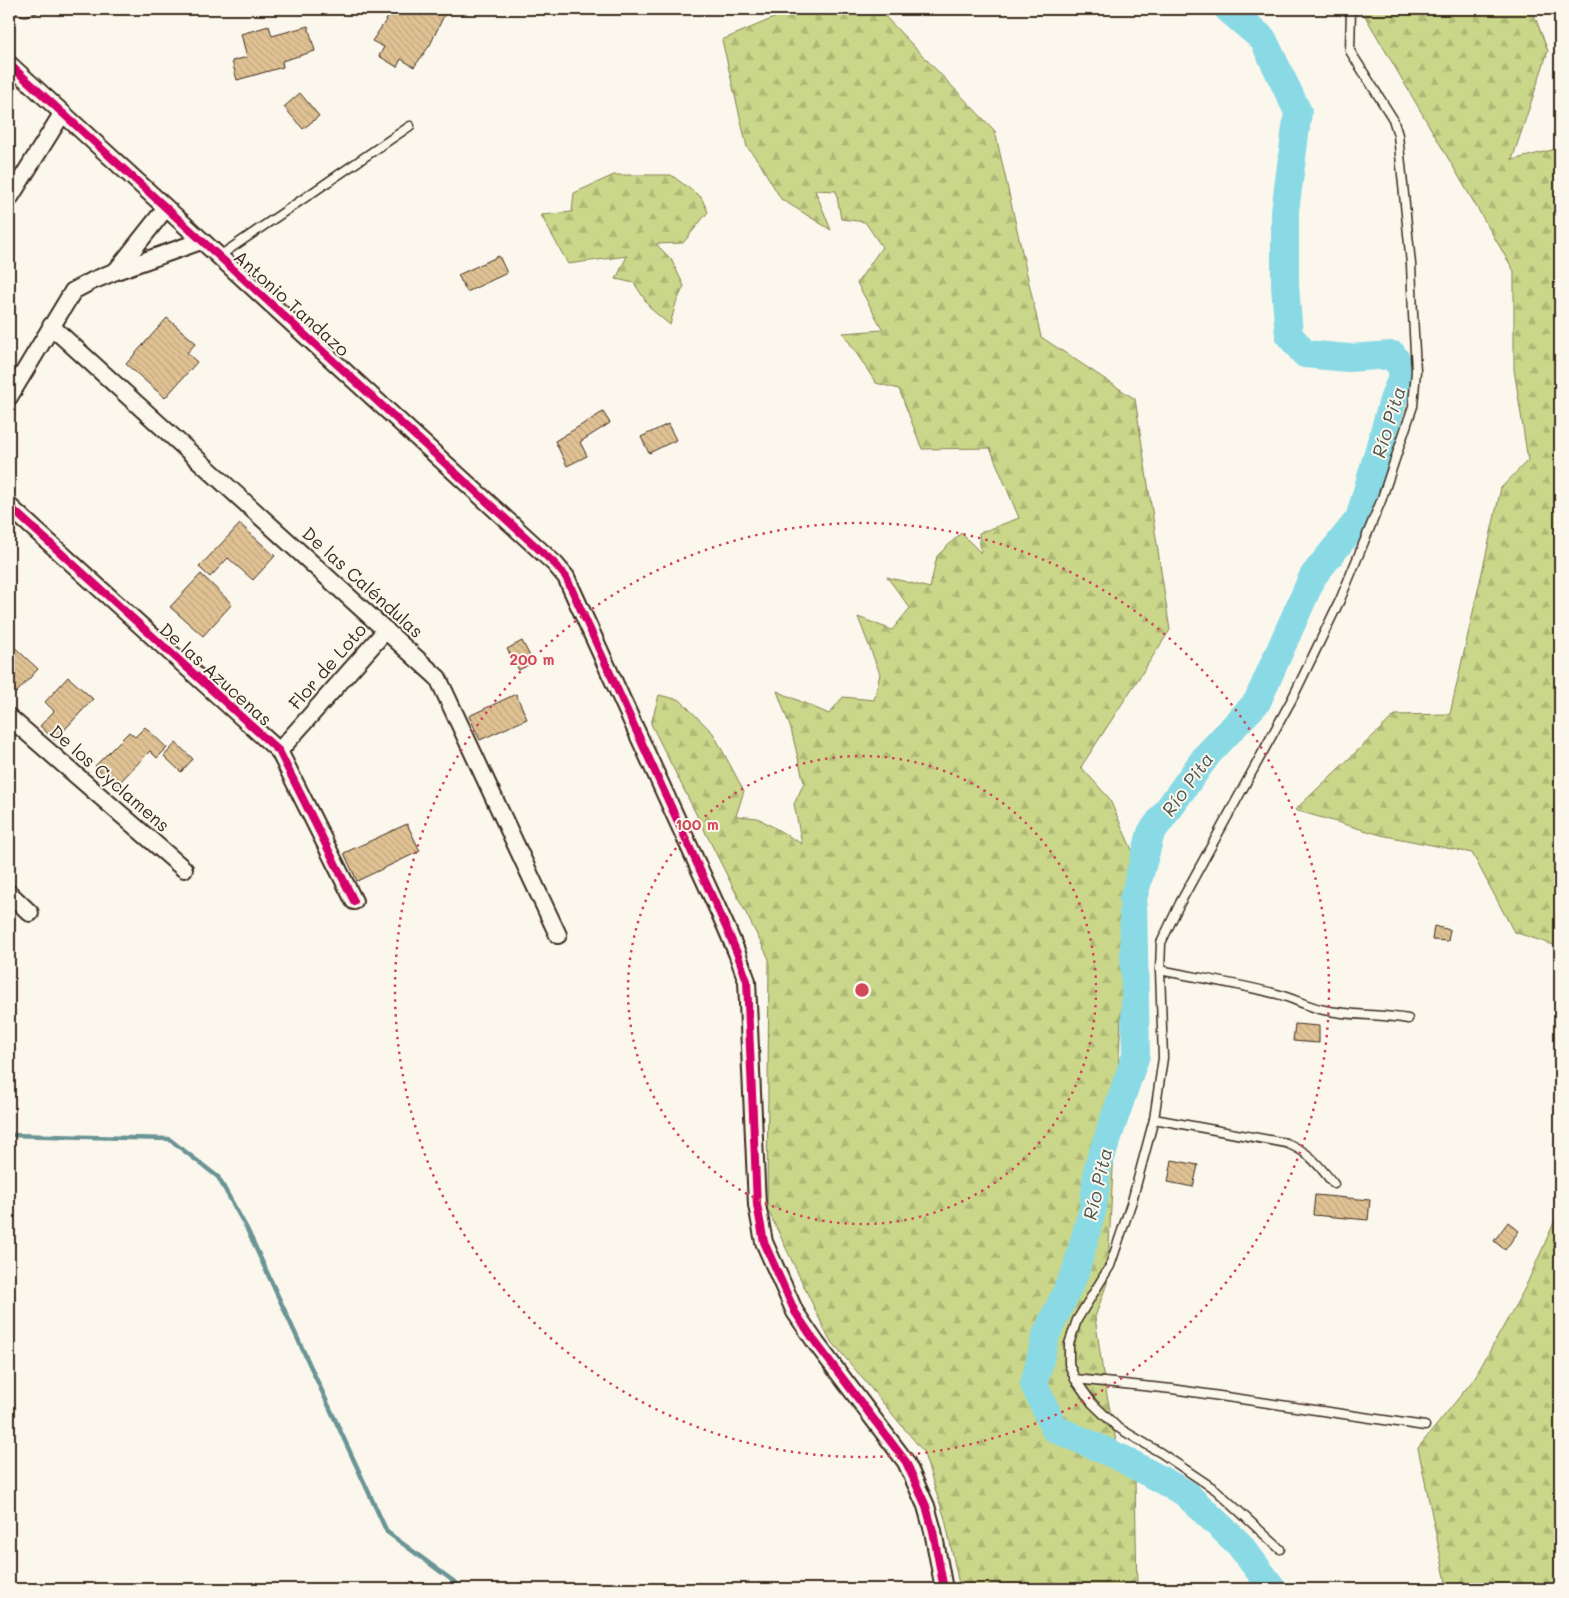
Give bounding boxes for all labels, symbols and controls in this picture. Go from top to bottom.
street label: Antonio Tandazo [229,245,355,361]
water label: Río Pita [1365,383,1411,461]
street label: De las Caléndulas [297,521,429,643]
street label: De las Azucenas [155,617,277,731]
street label: Flor de Loto [283,617,371,714]
text: 200 m [510,649,555,669]
street label: De los Cyclamens [45,719,175,837]
water label: Río Pita [1155,747,1219,821]
text: 100 m [675,814,719,834]
centre of rings [853,981,871,999]
water label: Río Pita [1077,1146,1117,1222]

